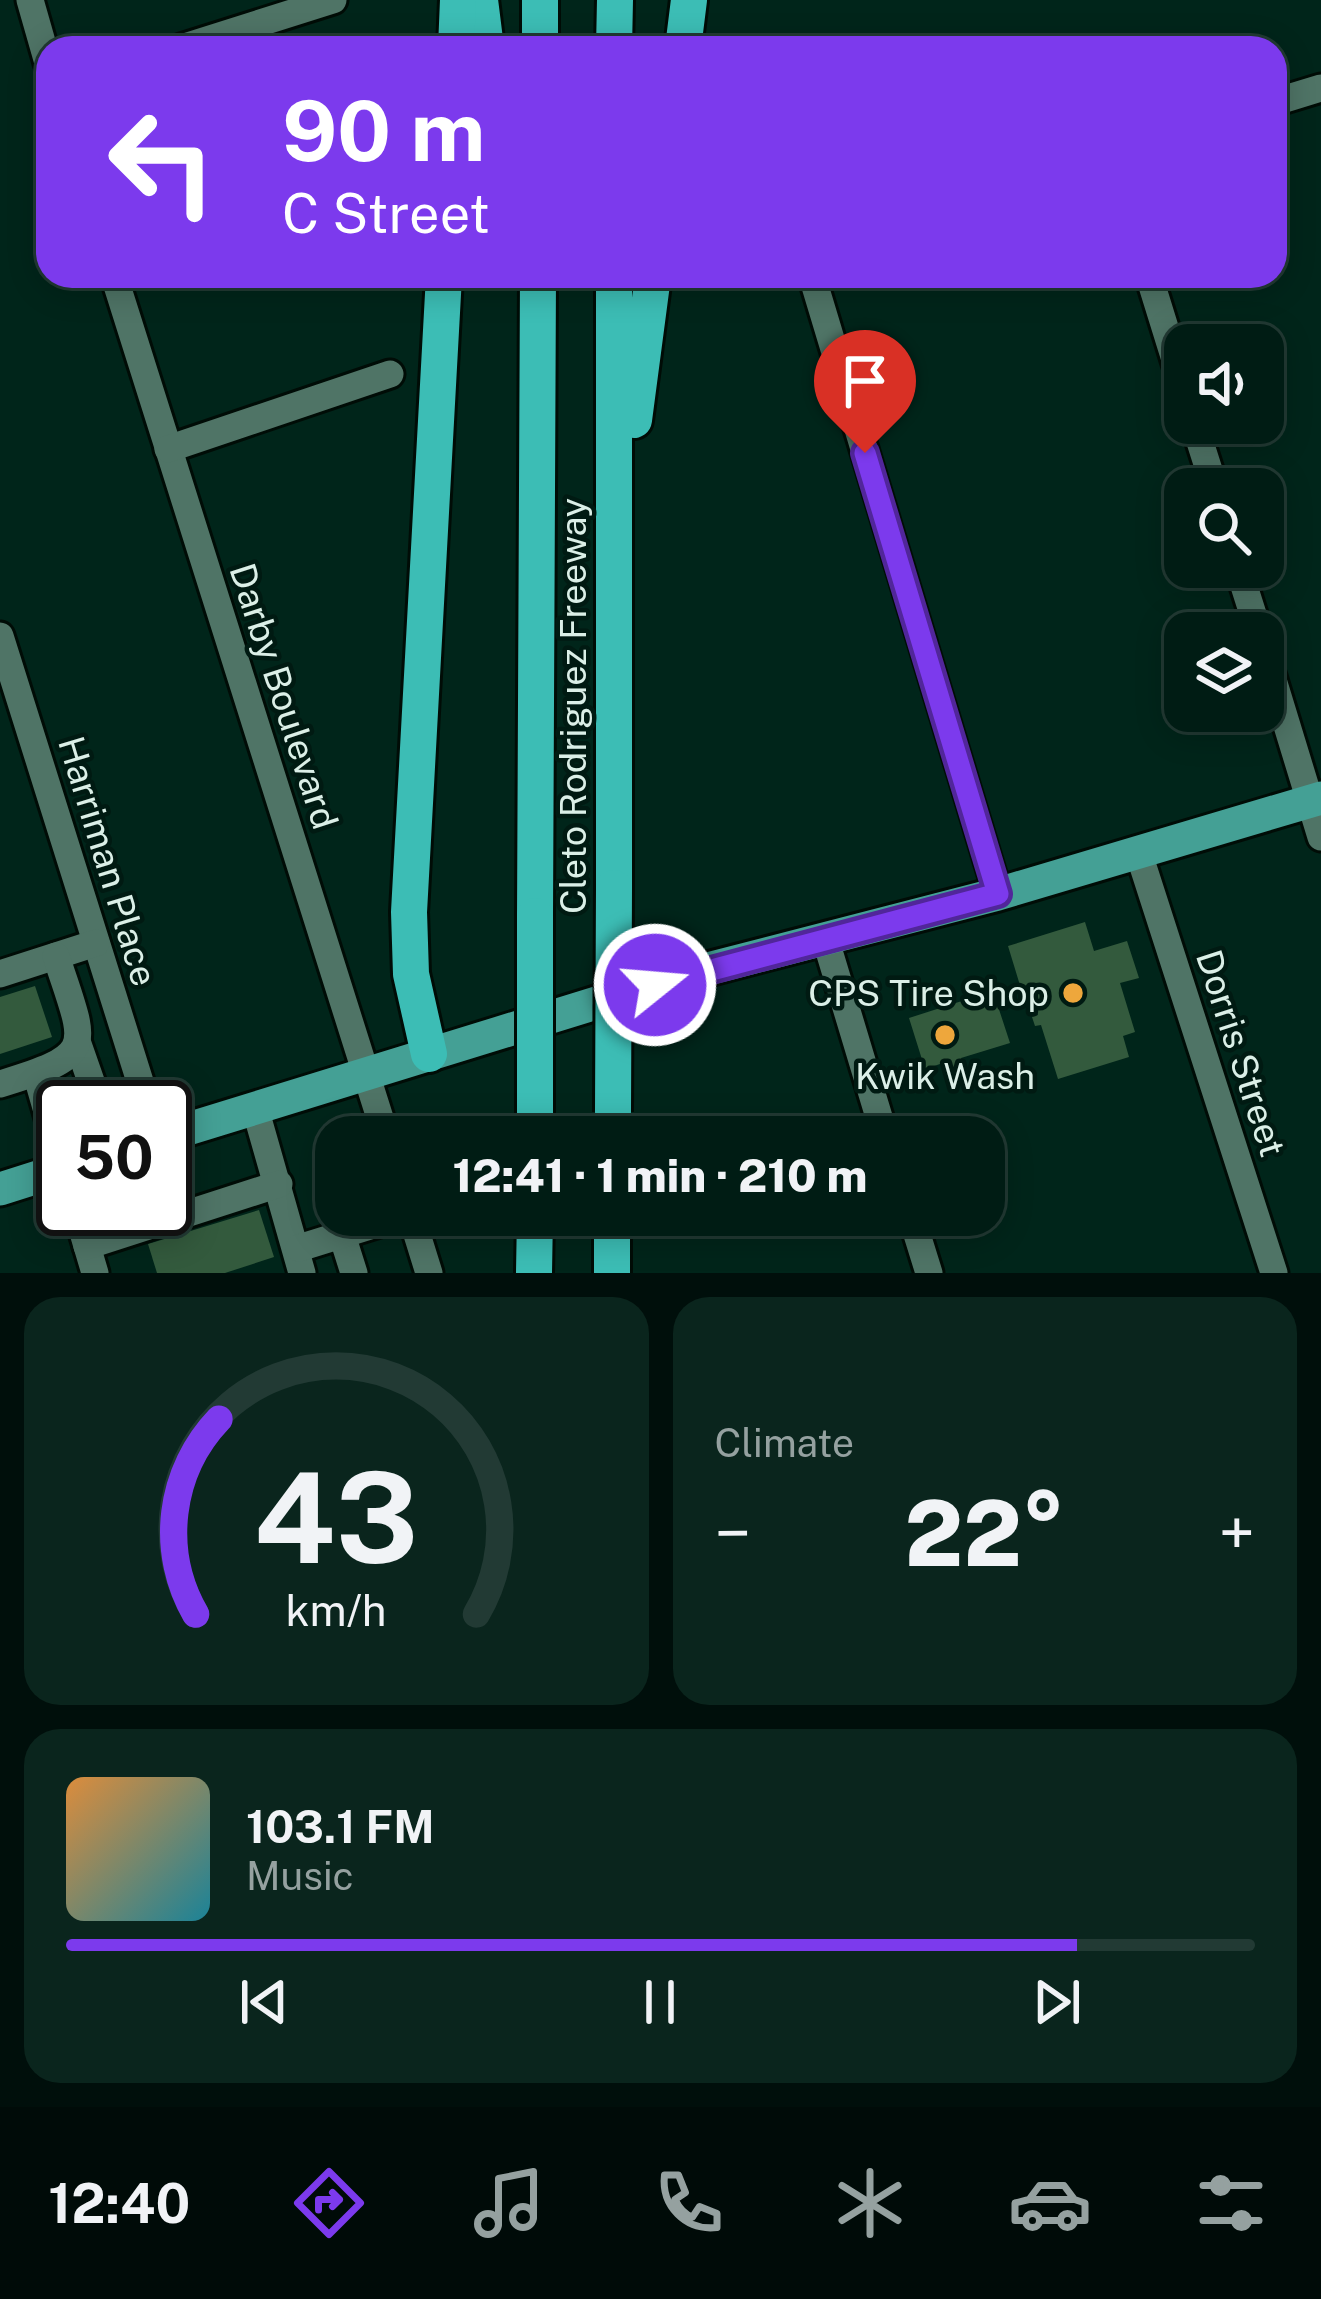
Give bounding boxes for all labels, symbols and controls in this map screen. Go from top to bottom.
text: 90 m [282,81,485,180]
icon: left [84,84,240,240]
text: C Street [282,182,490,245]
map controls [1164,324,1284,732]
button: sound [1164,324,1284,444]
pin [814,330,916,453]
icon: arrive [832,348,898,414]
button: search [1164,468,1284,588]
street label: Cleto Rodriguez Freeway [552,498,594,914]
street label: Darby Boulevard [221,558,347,834]
button: layers [1164,612,1284,732]
street label: Harriman Place [50,731,166,991]
position arrow [592,922,718,1048]
street label: Dorris Street [1188,945,1294,1161]
place label: CPS Tire Shop [808,972,1049,1014]
marker: CPS Tire Shop [1060,980,1086,1006]
marker: Kwik Wash [932,1022,958,1048]
place label: Kwik Wash [855,1055,1035,1097]
speed limit sign: 50 [36,1080,192,1236]
text: 12:41 · 1 min · 210 m [453,1149,867,1202]
text: Climate [715,1420,854,1466]
text: 43 [254,1444,419,1591]
text: 22° [904,1480,1065,1586]
text: − [715,1494,751,1572]
text: + [1218,1494,1255,1572]
text: km/h [286,1585,387,1636]
text: 103.1 FM [246,1800,434,1853]
text: Music [246,1853,354,1899]
icon: previous [231,1969,297,2035]
icon: pause [627,1969,693,2035]
icon: next [1024,1969,1090,2035]
icon: directions [287,2161,371,2245]
icon: music [467,2161,551,2245]
icon: phone [647,2161,731,2245]
icon: climate [828,2161,912,2245]
icon: car [1008,2161,1092,2245]
icon: filters [1189,2161,1273,2245]
text: 12:40 [48,2172,190,2235]

